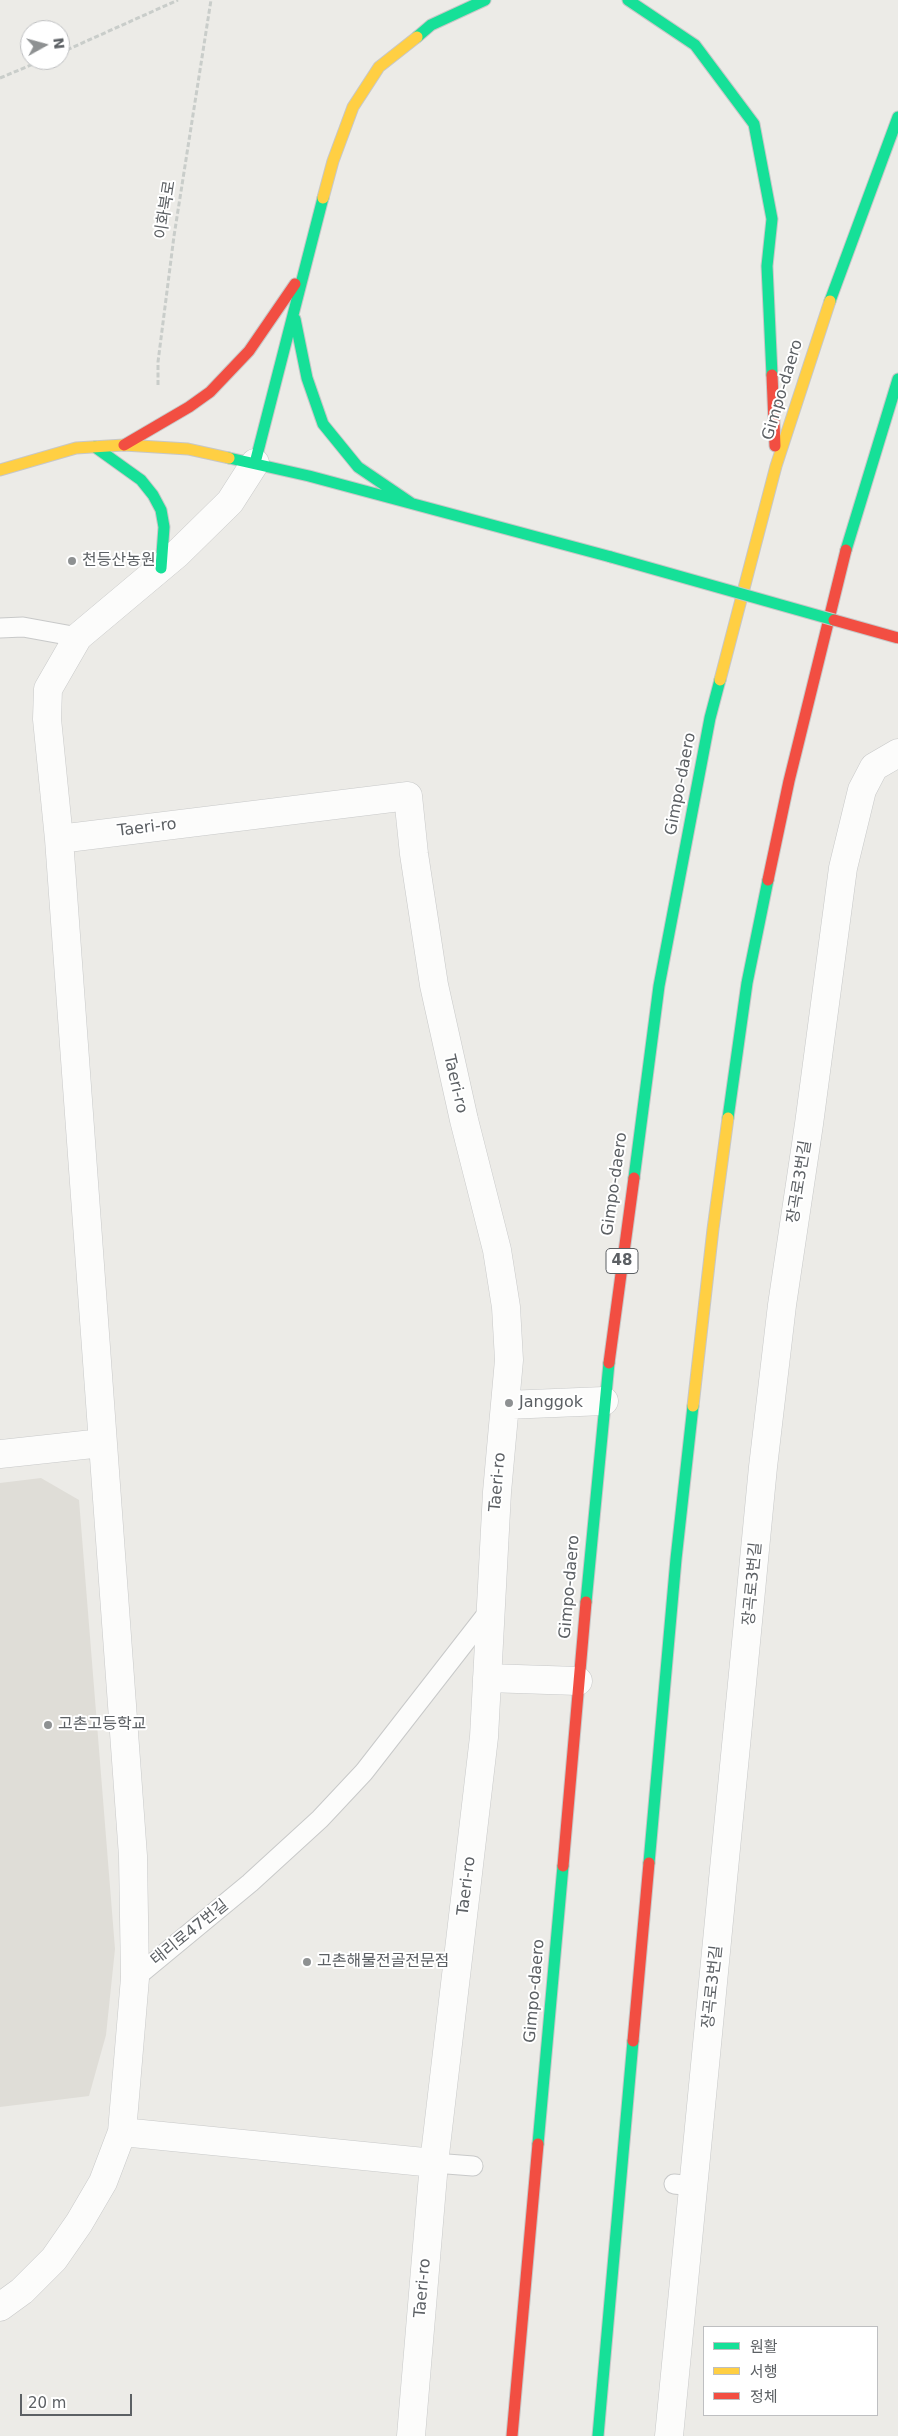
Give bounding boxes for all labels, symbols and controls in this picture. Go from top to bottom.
north arrow [20,20,70,70]
text: N [50,37,68,50]
street label: 이화북로 [152,179,180,241]
street label: Gimpo-daero [759,337,807,443]
place label: 천등산농원 [82,551,156,571]
marker: 천등산농원 [66,555,78,567]
street label: Gimpo-daero [662,731,700,837]
street label: Taeri-ro [116,815,178,841]
street label: Taeri-ro [439,1053,471,1115]
street label: Gimpo-daero [598,1131,632,1237]
street label: 장곡로3번길 [784,1139,816,1225]
road number: 48 [606,1248,638,1274]
place label: Janggok [519,1393,583,1413]
marker: Janggok [503,1397,515,1409]
street label: Taeri-ro [486,1451,510,1513]
street label: Gimpo-daero [556,1534,584,1640]
street label: 장곡로3번길 [740,1541,766,1627]
place label: 고촌고등학교 [58,1715,146,1735]
marker: 고촌고등학교 [42,1719,54,1731]
street label: Taeri-ro [454,1855,480,1917]
street label: 태리로47번길 [147,1896,233,1970]
street label: Gimpo-daero [521,1938,549,2044]
street label: 장곡로3번길 [699,1944,727,2030]
place label: 고촌해물전골전문점 [317,1952,449,1972]
marker: 고촌해물전골전문점 [301,1956,313,1968]
street label: Taeri-ro [411,2257,435,2319]
legend [703,2326,878,2416]
text: 원활 [750,2338,778,2356]
text: 서행 [750,2363,778,2381]
scale bar [22,2384,135,2416]
text: 정체 [750,2388,778,2406]
text: 20 m [28,2394,66,2412]

